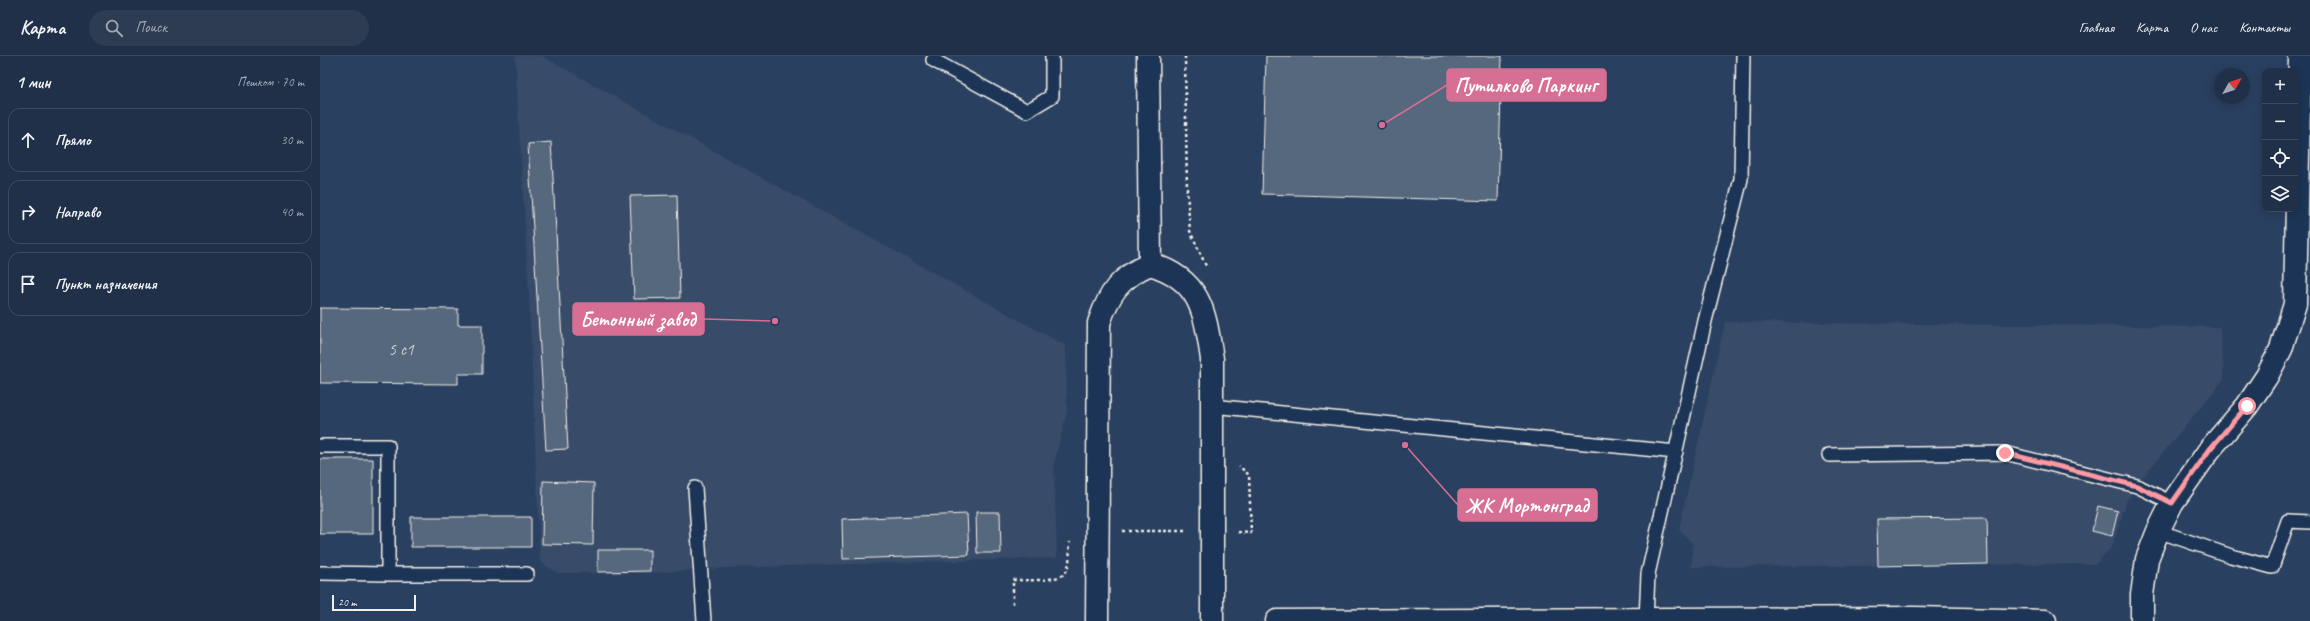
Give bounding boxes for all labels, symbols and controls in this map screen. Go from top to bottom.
search box [89,10,369,46]
text: Карта [20,16,65,40]
icon: search [103,17,125,39]
text: Поиск [135,18,167,37]
text: Главная [2079,19,2114,36]
text: Карта [2136,19,2168,36]
text: О нас [2190,19,2217,36]
text: Контакты [2239,19,2290,36]
north arrow [2214,68,2250,104]
map controls [2262,68,2298,212]
button: + [2262,68,2298,104]
callout: Путилково Паркинг [1447,69,1606,101]
text: 1 мин [16,72,51,93]
text: Путилково Паркинг [1455,73,1600,98]
text: Пешком · 70 m [237,74,304,90]
button: − [2262,104,2298,140]
icon: ahead [17,129,39,151]
text: Прямо [55,131,91,150]
text: 30 m [281,132,303,148]
button: locate [2262,140,2298,176]
button: layers [2262,176,2298,212]
icon: right [17,201,39,223]
text: Направо [55,203,101,222]
text: 40 m [281,204,303,220]
icon: arrive [17,273,39,295]
text: Пункт назначения [55,275,157,294]
callout: Бетонный завод [573,303,704,335]
text: Бетонный завод [580,307,697,333]
house number: 5 с1 [388,339,415,360]
route start [2238,397,2256,415]
route end [1996,444,2014,462]
callout: ЖК Мортонград [1458,489,1597,521]
text: ЖК Мортонград [1465,493,1590,518]
scale bar [332,593,416,612]
text: 20 m [338,595,357,609]

